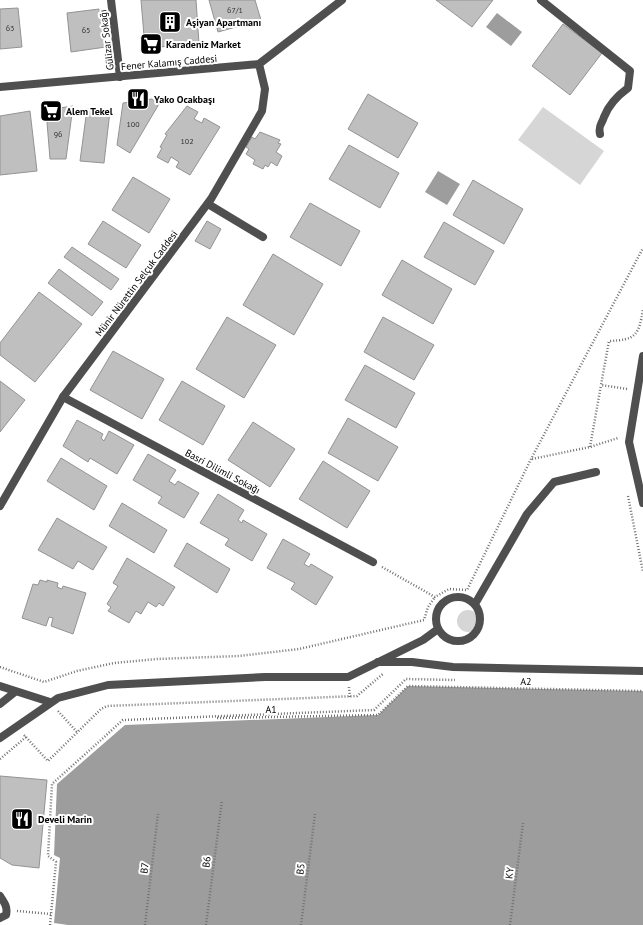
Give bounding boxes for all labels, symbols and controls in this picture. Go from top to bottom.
house number: 67/1 [227,5,243,15]
street label: Gülizar Sokağı [96,9,117,71]
building icon: Aşiyan Apartmanı [157,9,183,35]
place label: Aşiyan Apartmanı [186,16,261,29]
house number: 63 [6,23,14,33]
house number: 65 [82,25,90,35]
supermarket icon: Karadeniz Market [138,31,164,57]
place label: Karadeniz Market [166,38,241,51]
street label: Fener Kalamış Caddesi [120,52,218,73]
restaurant icon: Yako Ocakbaşı [125,86,151,112]
place label: Yako Ocakbaşı [153,93,215,106]
supermarket icon: Alem Tekel [38,98,64,124]
place label: Alem Tekel [66,105,113,118]
house number: 100 [126,119,140,129]
house number: 96 [54,129,62,139]
house number: 102 [180,136,194,146]
street label: Münir Nürettin Selçuk Caddesi [92,228,181,339]
street label: Basri Dilimli Sokağı [183,446,263,497]
street label: A2 [520,675,532,688]
street label: A1 [265,703,277,716]
restaurant icon: Develi Marin [9,806,35,832]
place label: Develi Marin [38,813,92,826]
street label: B6 [199,856,214,868]
street label: B7 [137,862,152,874]
street label: B5 [293,863,308,875]
street label: KY [502,866,517,880]

